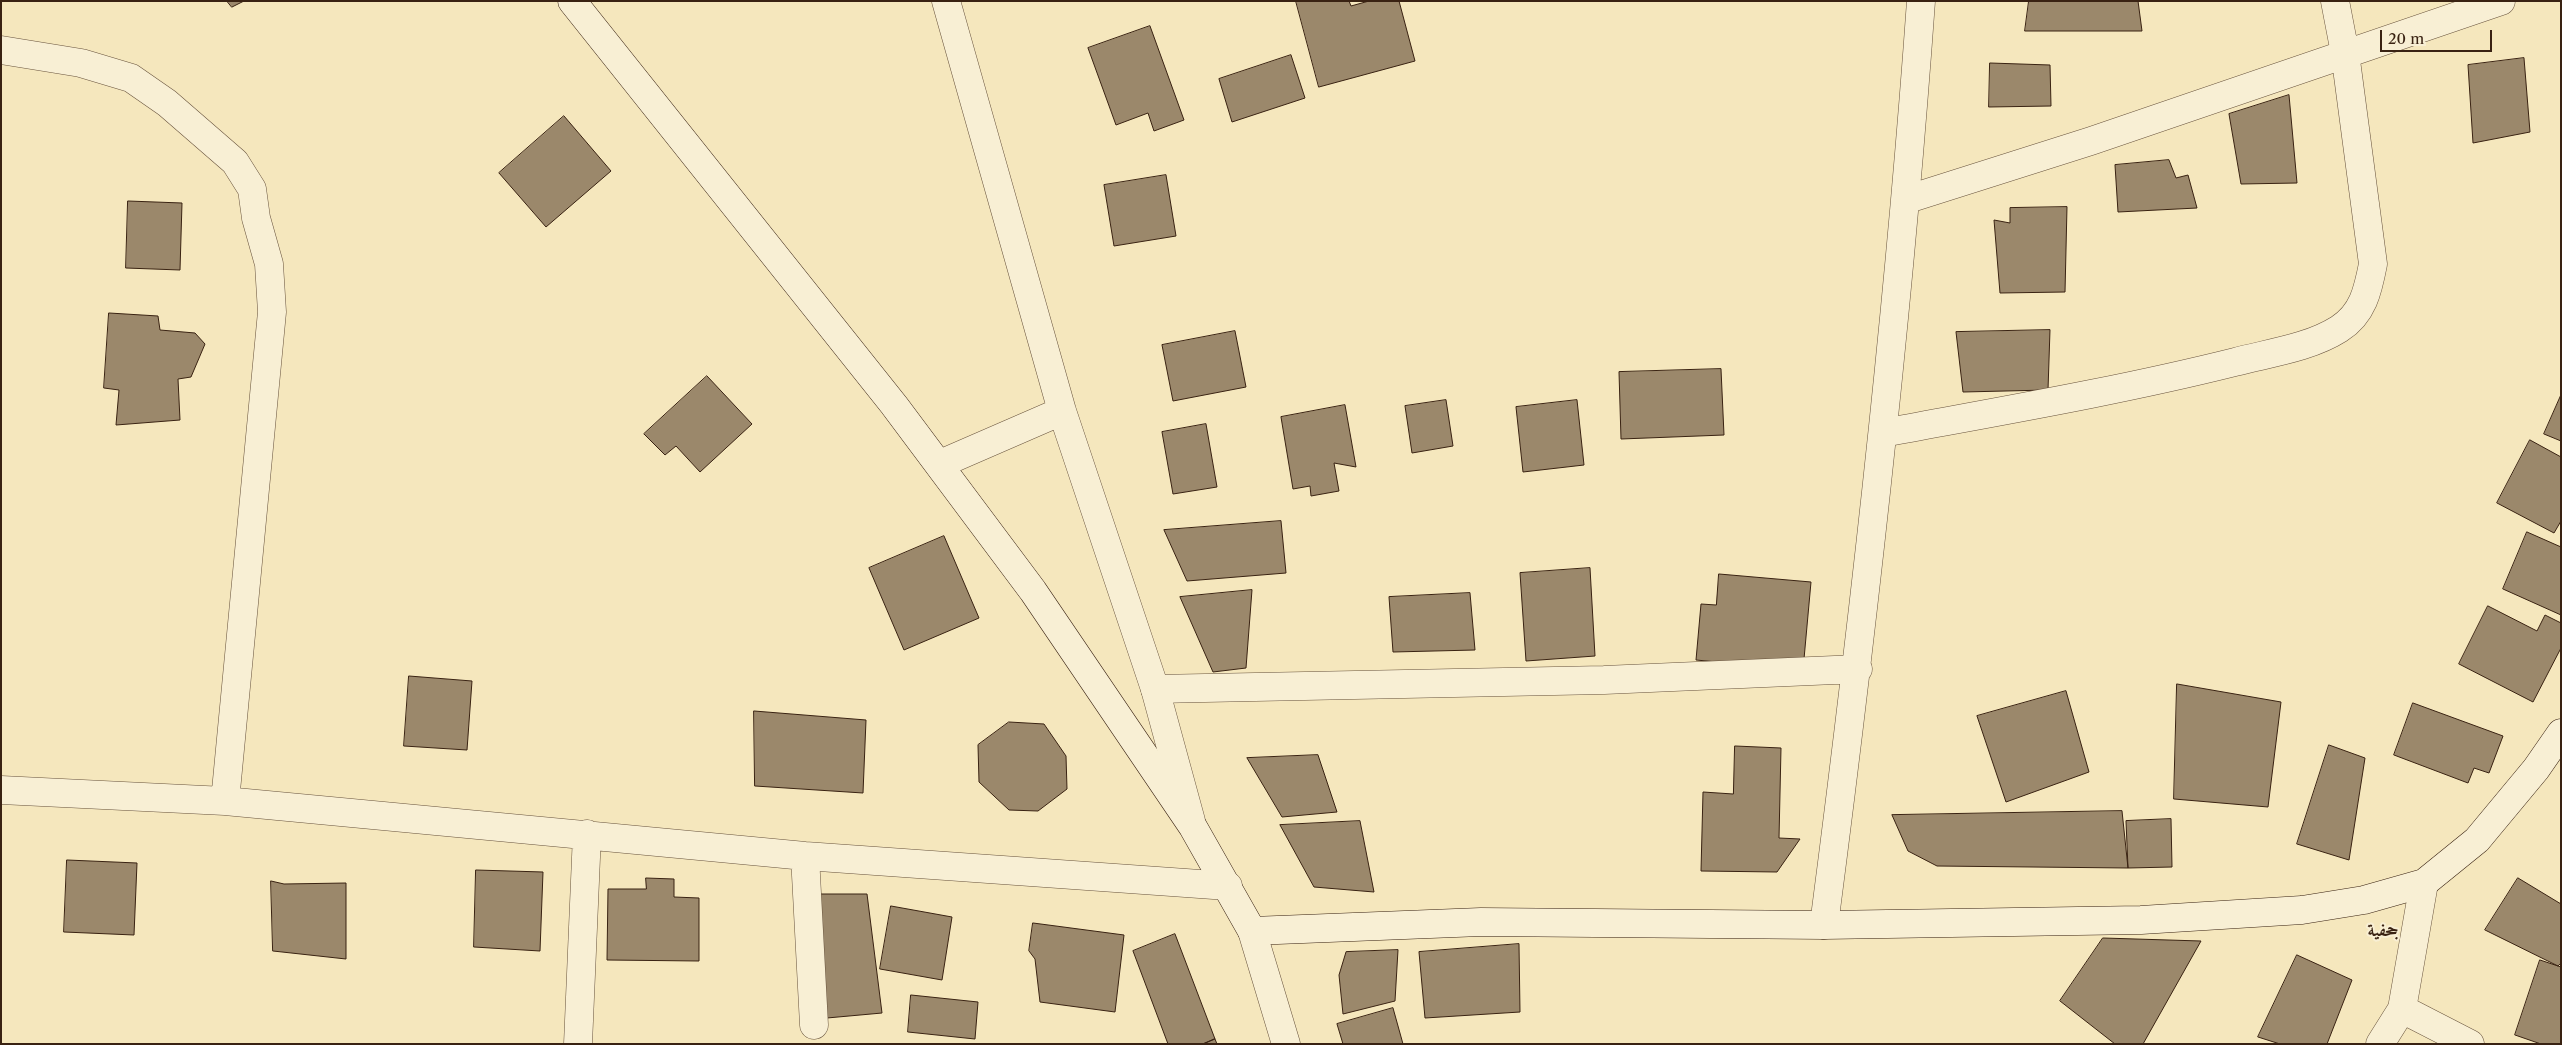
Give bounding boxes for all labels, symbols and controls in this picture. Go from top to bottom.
scale bar [2382,20,2494,52]
text: 20 m [2388,29,2424,48]
district label: جحفية [2368,920,2398,942]

